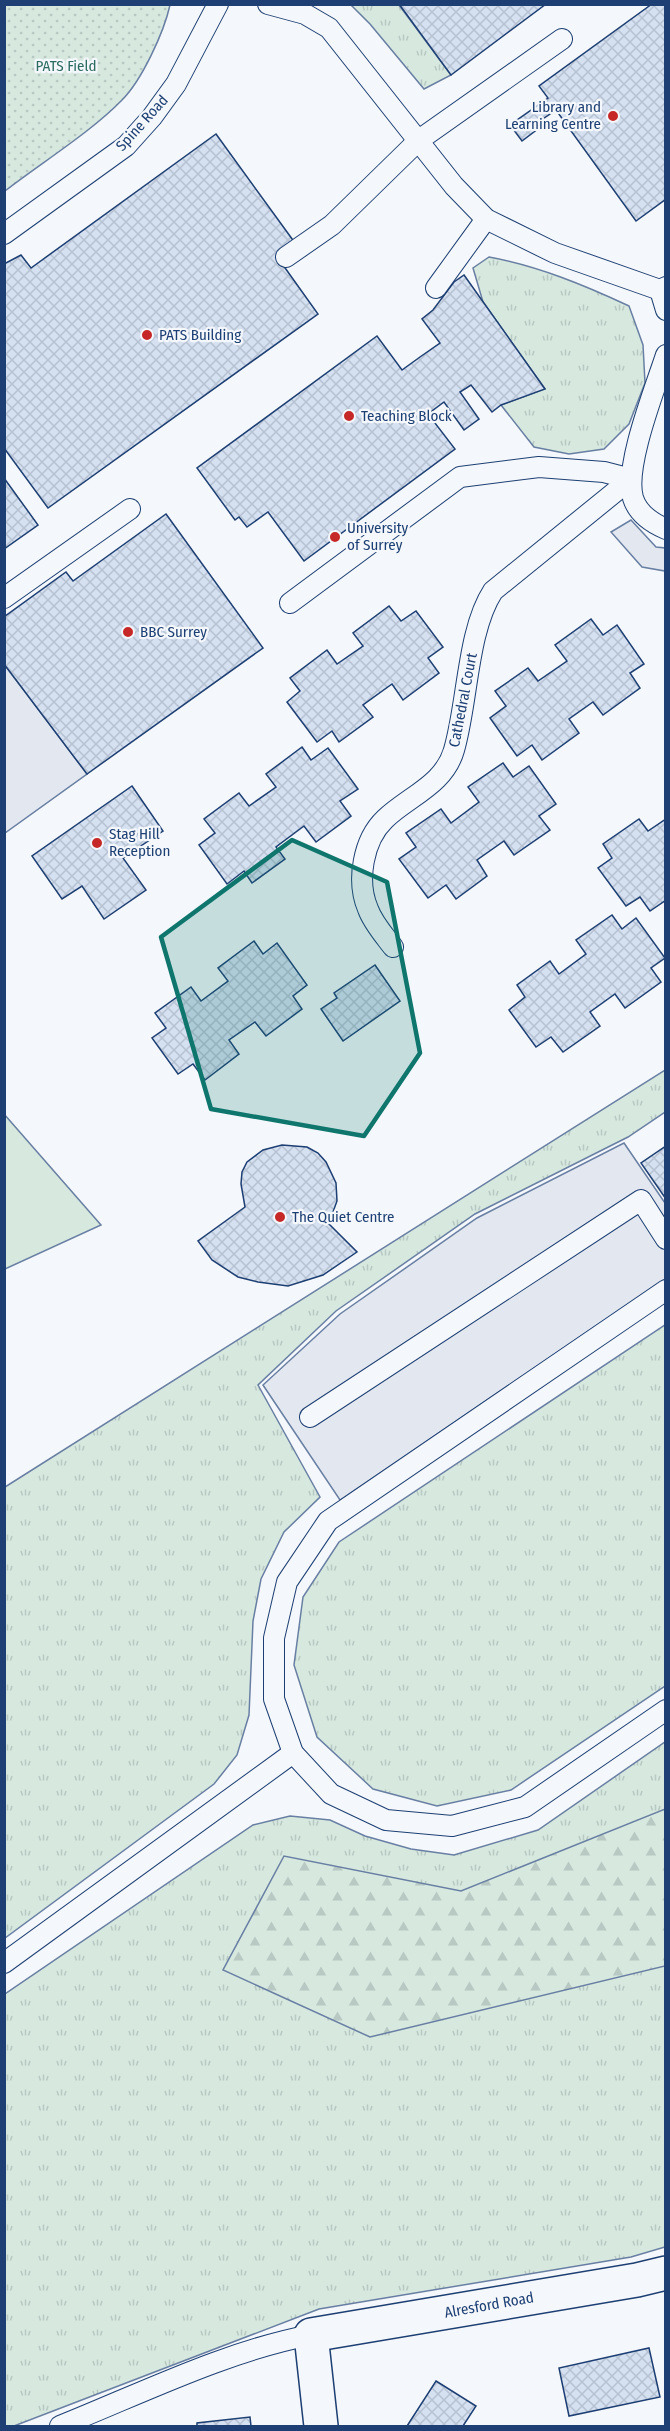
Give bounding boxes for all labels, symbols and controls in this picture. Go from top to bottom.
park label: PATS Field [36,57,96,75]
street label: Spine Road [112,91,172,155]
place label: Library and Learning Centre [505,98,601,133]
marker: Library and Learning Centre [606,109,620,123]
place label: PATS Building [159,326,241,344]
marker: PATS Building [140,328,154,342]
place label: Teaching Block [361,407,452,425]
marker: Teaching Block [342,409,356,423]
place label: University of Surrey [347,519,409,554]
marker: University of Surrey [328,530,342,544]
place label: BBC Surrey [140,623,207,641]
marker: BBC Surrey [121,625,135,639]
street label: Cathedral Court [445,651,481,749]
place label: Stag Hill Reception [109,825,170,860]
marker: Stag Hill Reception [90,836,104,850]
place label: The Quiet Centre [292,1208,394,1226]
marker: The Quiet Centre [273,1210,287,1224]
street label: Alresford Road [443,2288,535,2322]

